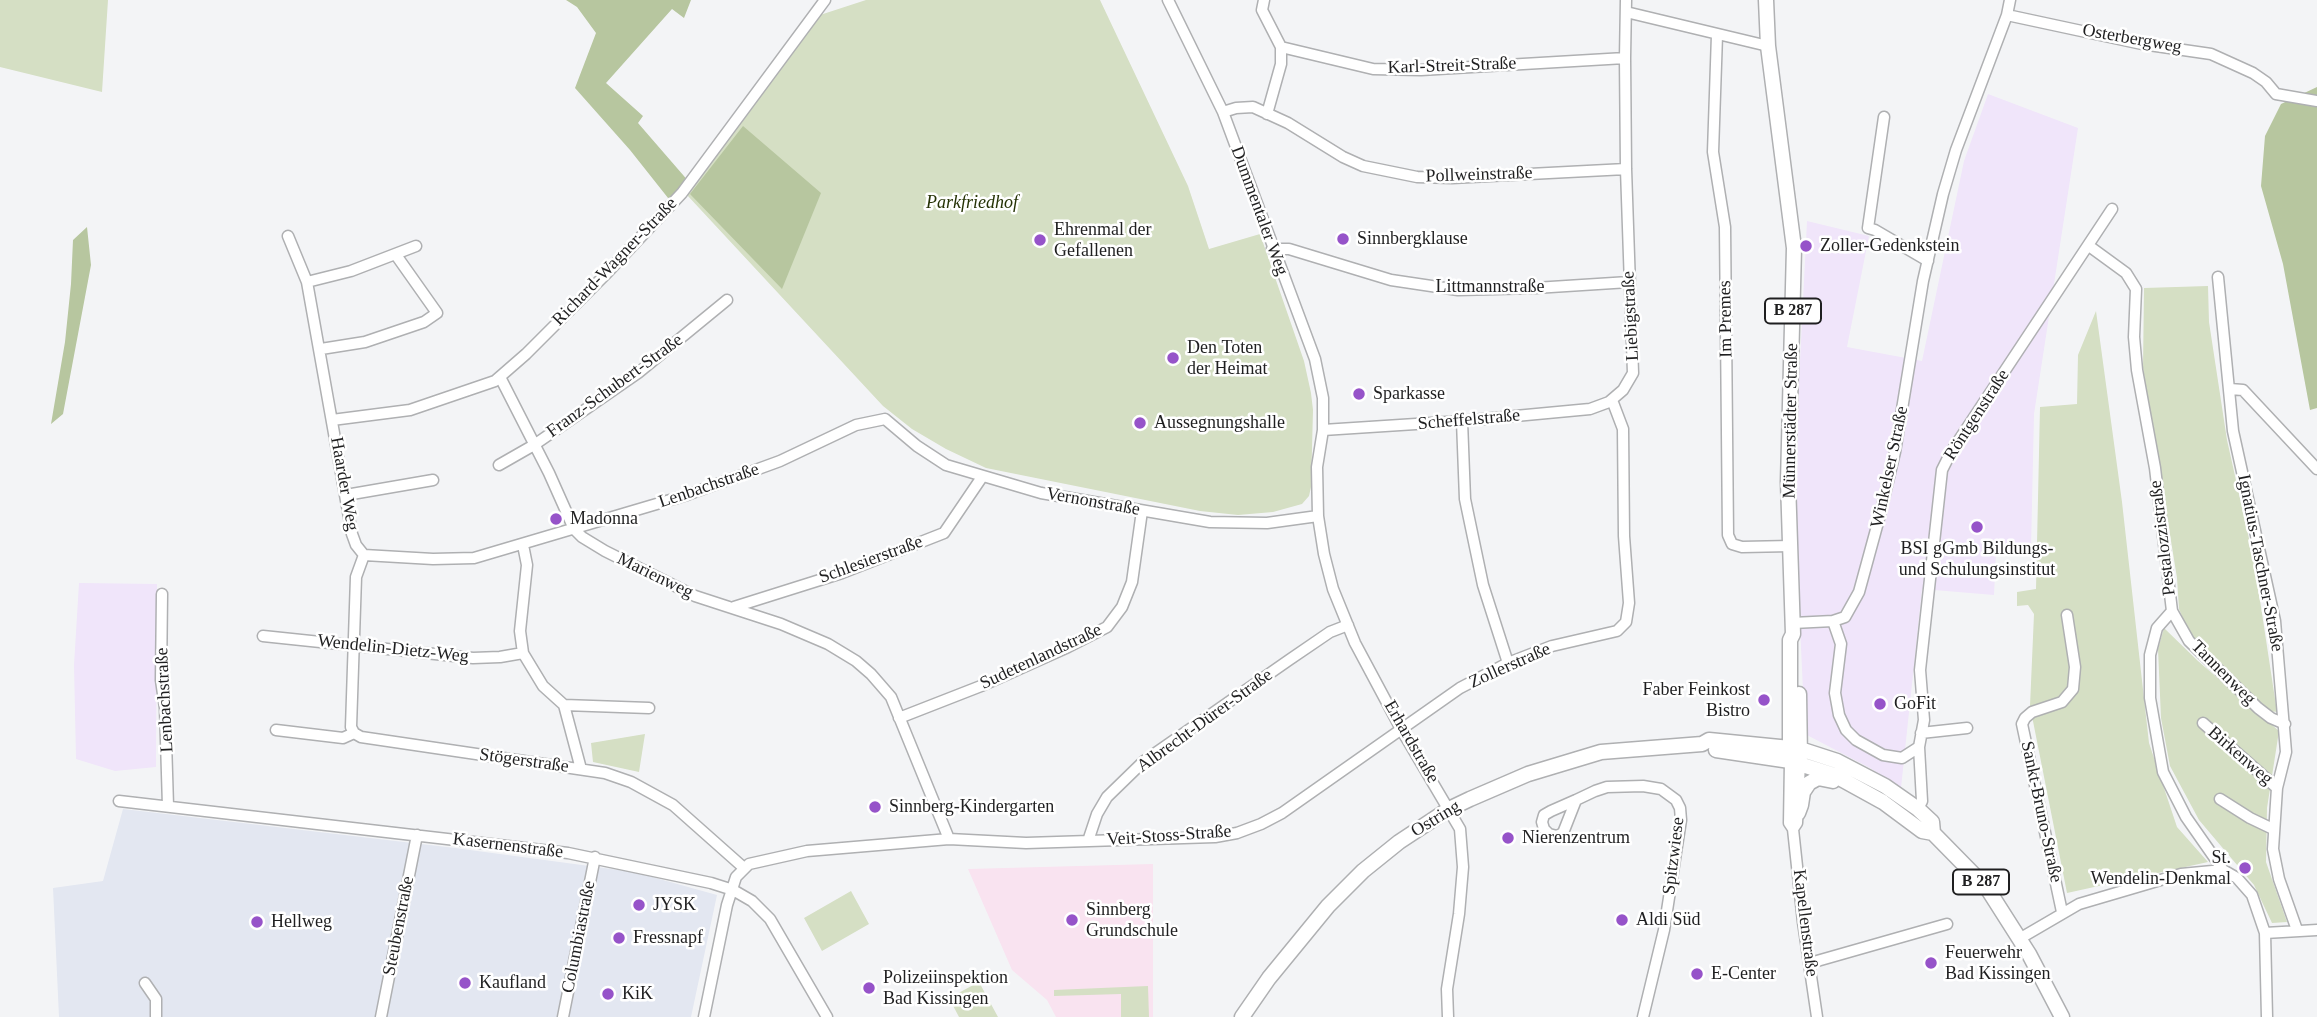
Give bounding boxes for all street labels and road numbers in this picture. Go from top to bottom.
street label: Osterbergweg [2081,20,2183,58]
street label: Karl-Streit-Straße [1387,53,1517,79]
street label: Dummentaler Weg [1226,143,1292,279]
street label: Pollweinstraße [1425,162,1533,188]
street label: Richard-Wagner-Straße [548,193,682,331]
street label: Liebigstraße [1618,271,1644,361]
street label: Littmannstraße [1436,276,1544,298]
street label: Im Premes [1715,280,1737,358]
road number: B 287 [1765,298,1821,324]
street label: Franz-Schubert-Straße [543,329,687,443]
street label: Münnerstädter Straße [1779,343,1803,499]
street label: Röntgenstraße [1940,366,2014,464]
street label: Winkelser Straße [1867,404,1913,530]
street label: Scheffelstraße [1417,405,1521,435]
street label: Haarder Weg [325,435,363,533]
street label: Lenbachstraße [656,459,762,513]
street label: Ignatius-Taschner-Straße [2232,472,2288,654]
street label: Pestalozzistraße [2145,479,2181,597]
street label: Vernonstraße [1044,483,1142,521]
street label: Schlesierstraße [816,531,926,589]
street label: Marienweg [613,548,697,604]
street label: Sudetenlandstraße [977,619,1105,695]
street label: Wendelin-Dietz-Weg [316,630,470,668]
street label: Tannenweg [2186,636,2260,710]
street label: Zollerstraße [1466,638,1554,694]
street label: Lenbachstraße [151,647,179,753]
street label: Albrecht-Dürer-Straße [1133,664,1277,778]
street label: Erhardstraße [1379,697,1443,787]
street label: Birkenweg [2203,722,2277,790]
street label: Sankt-Bruno-Straße [2015,739,2067,885]
street label: Stögerstraße [478,744,570,778]
street label: Ostring [1407,796,1465,842]
street label: Spitzwiese [1659,816,1689,896]
street label: Veit-Stoss-Straße [1106,821,1232,851]
street label: Kasernenstraße [452,829,564,863]
street label: Kapellenstraße [1788,868,1822,978]
road number: B 287 [1953,870,2009,894]
street label: Steubenstraße [379,874,419,978]
street label: Columbiastraße [558,879,600,995]

